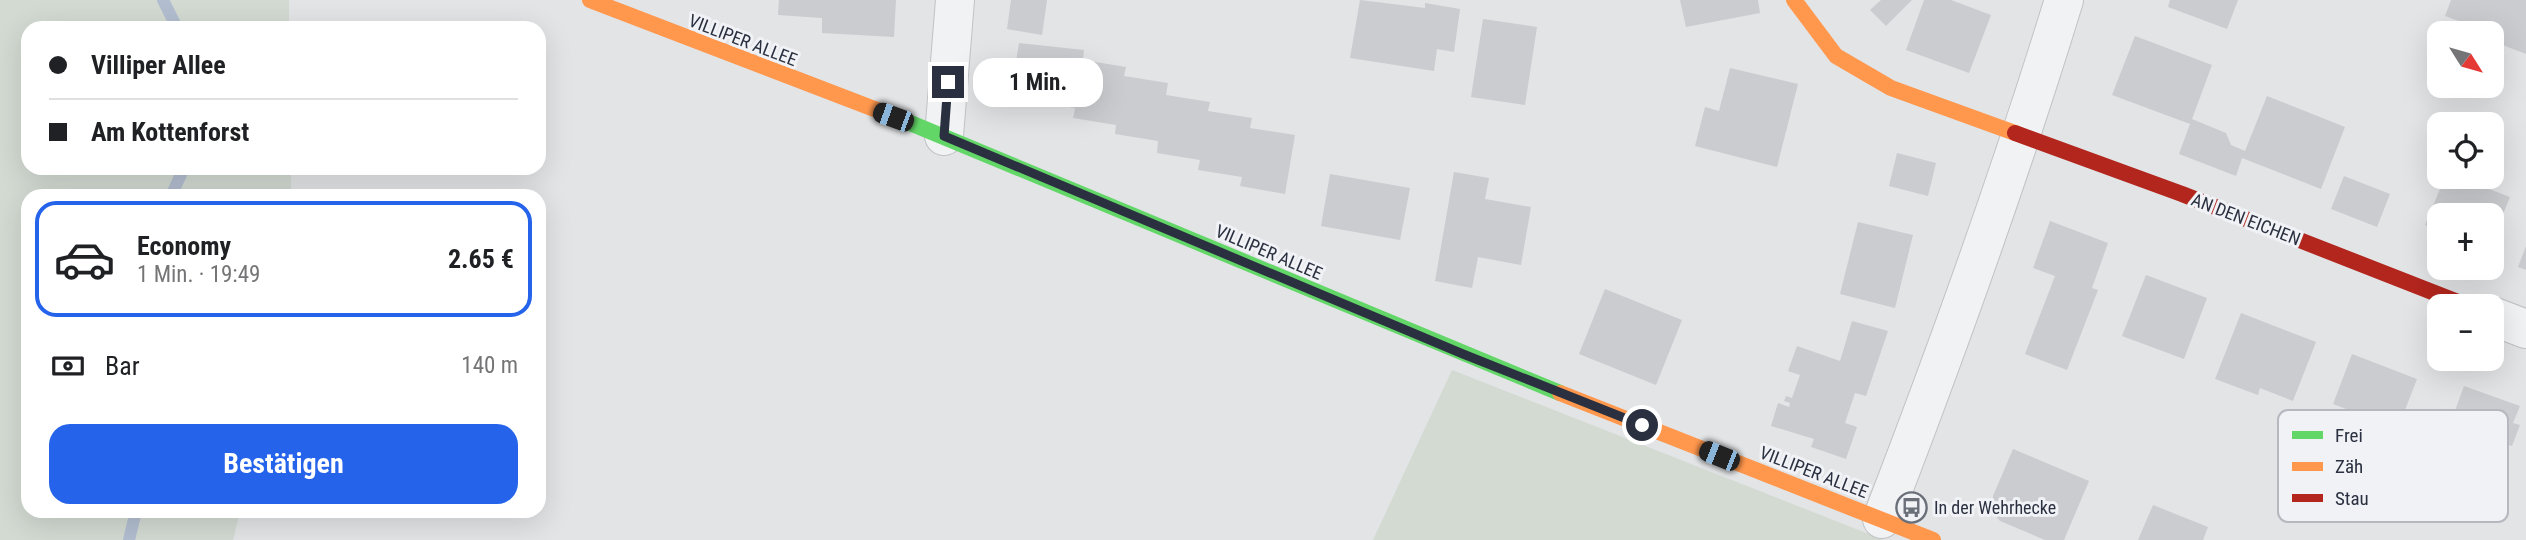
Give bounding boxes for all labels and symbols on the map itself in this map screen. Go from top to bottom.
street label: VILLIPER ALLEE [686,10,800,70]
north arrow [2427,21,2504,98]
callout: 1 Min. [972,57,1102,106]
route end [932,66,964,98]
car [870,100,917,134]
street label: AN DEN EICHEN [2189,189,2303,249]
street label: VILLIPER ALLEE [1212,220,1326,284]
route start [1626,409,1658,441]
legend [2278,410,2508,522]
text: Frei [2335,424,2363,447]
car [1696,438,1743,474]
street label: VILLIPER ALLEE [1757,442,1871,502]
text: Zäh [2335,455,2363,478]
text: Stau [2335,487,2369,510]
bus stop icon: In der Wehrhecke [1894,490,1928,524]
place label: In der Wehrhecke [1934,497,2056,518]

